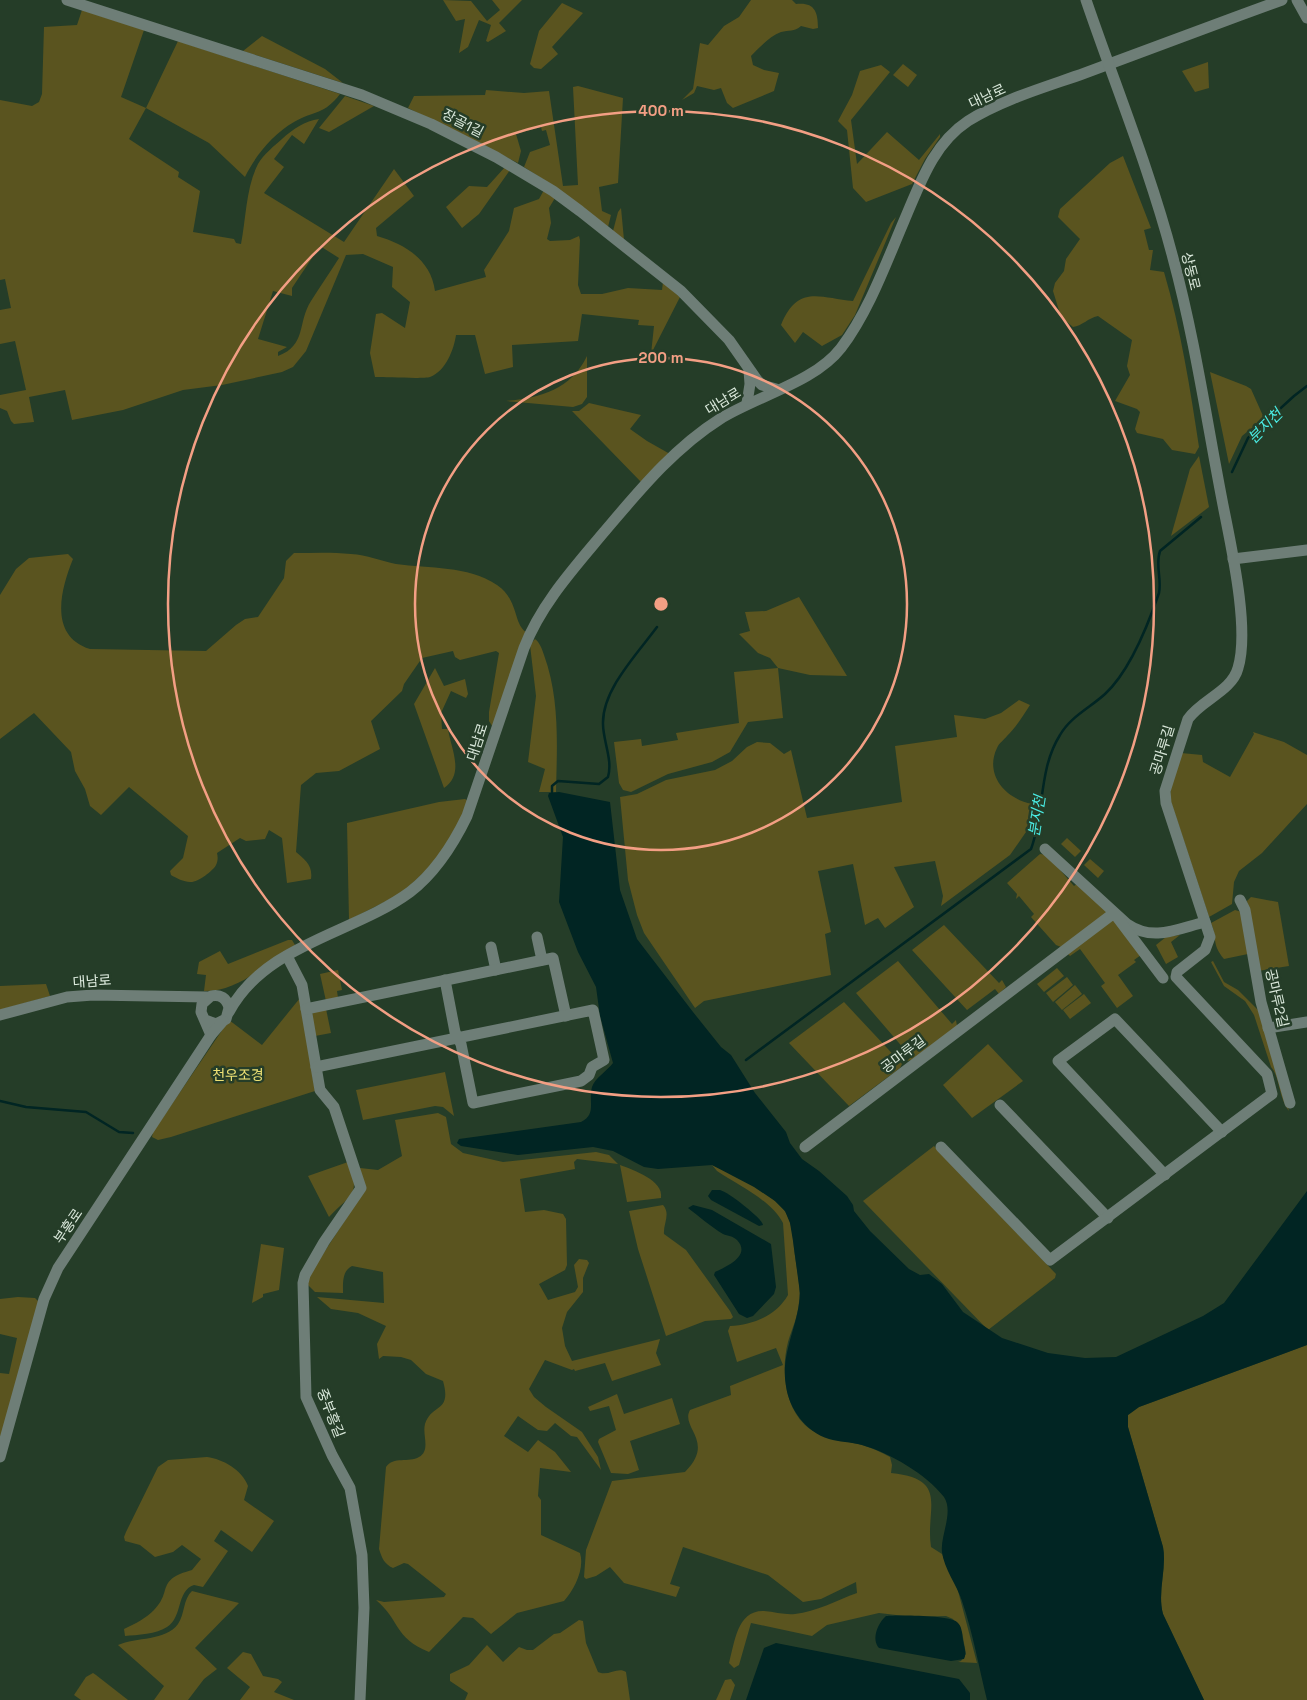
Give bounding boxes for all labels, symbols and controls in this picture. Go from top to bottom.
street label: 대남로 [966,80,1008,112]
text: 400 m [638,101,684,120]
street label: 장골1길 [439,105,487,141]
street label: 상동로 [1178,250,1204,292]
text: 200 m [639,348,683,367]
street label: 대남로 [702,383,744,419]
water label: 분지천 [1243,403,1288,447]
centre of rings [652,595,670,613]
street label: 대남로 [462,721,492,763]
street label: 공마루길 [1146,723,1178,777]
water label: 분지천 [1024,792,1049,838]
street label: 공마루2길 [1261,967,1293,1029]
street label: 대남로 [72,971,112,991]
street label: 공마루길 [877,1031,929,1077]
park label: 천우조경 [212,1066,264,1084]
street label: 부흥로 [50,1205,86,1247]
street label: 중부흥길 [313,1386,349,1440]

